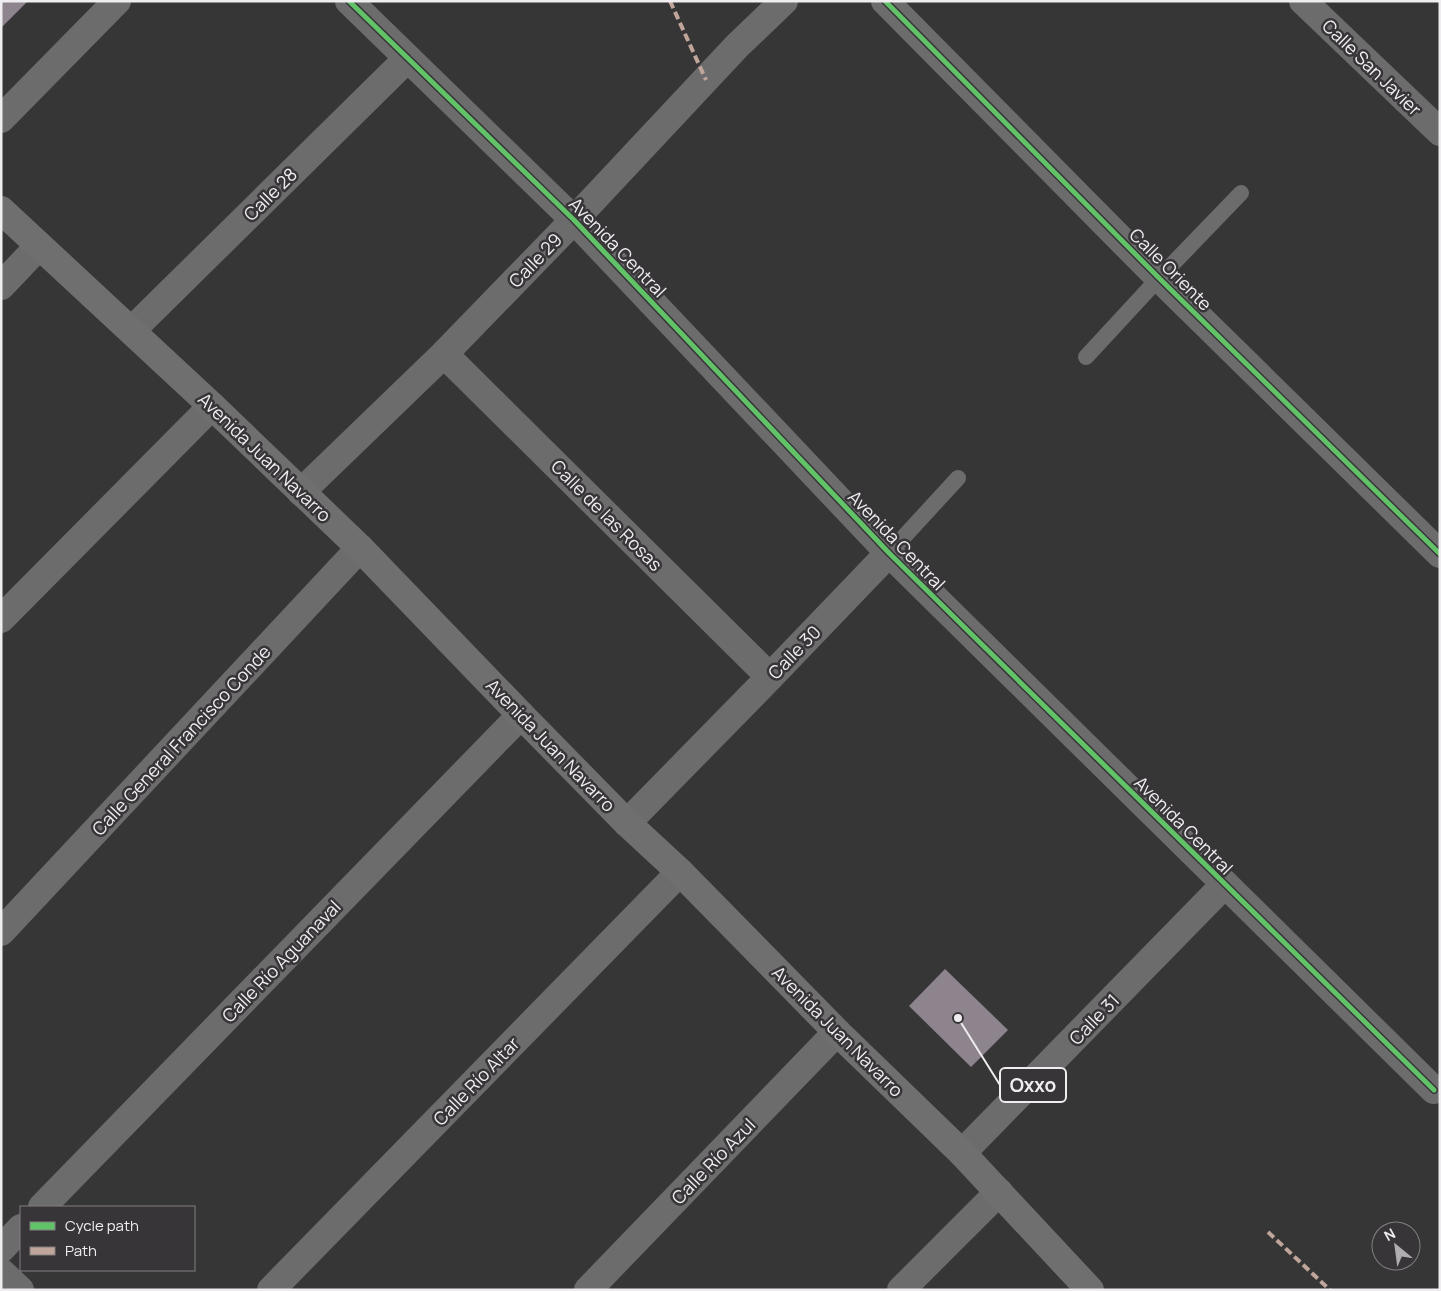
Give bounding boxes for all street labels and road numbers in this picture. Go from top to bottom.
street label: Calle San Javier [1317,14,1427,121]
street label: Calle 28 [238,162,302,226]
street label: Avenida Central [564,192,672,302]
street label: Calle Oriente [1125,223,1217,315]
street label: Calle 29 [503,228,567,292]
street label: Avenida Juan Navarro [193,387,337,527]
street label: Calle de las Rosas [546,454,668,576]
street label: Avenida Central [843,485,951,595]
street label: Calle 30 [762,620,826,684]
street label: Calle General Francisco Conde [86,640,276,840]
street label: Avenida Juan Navarro [481,673,621,817]
street label: Avenida Central [1129,770,1239,880]
street label: Calle Río Aguanaval [216,895,346,1027]
street label: Avenida Juan Navarro [767,960,909,1102]
street label: Calle 31 [1064,988,1124,1050]
street label: Calle Río Altar [428,1031,525,1131]
street label: Calle Río Azul [666,1113,760,1209]

